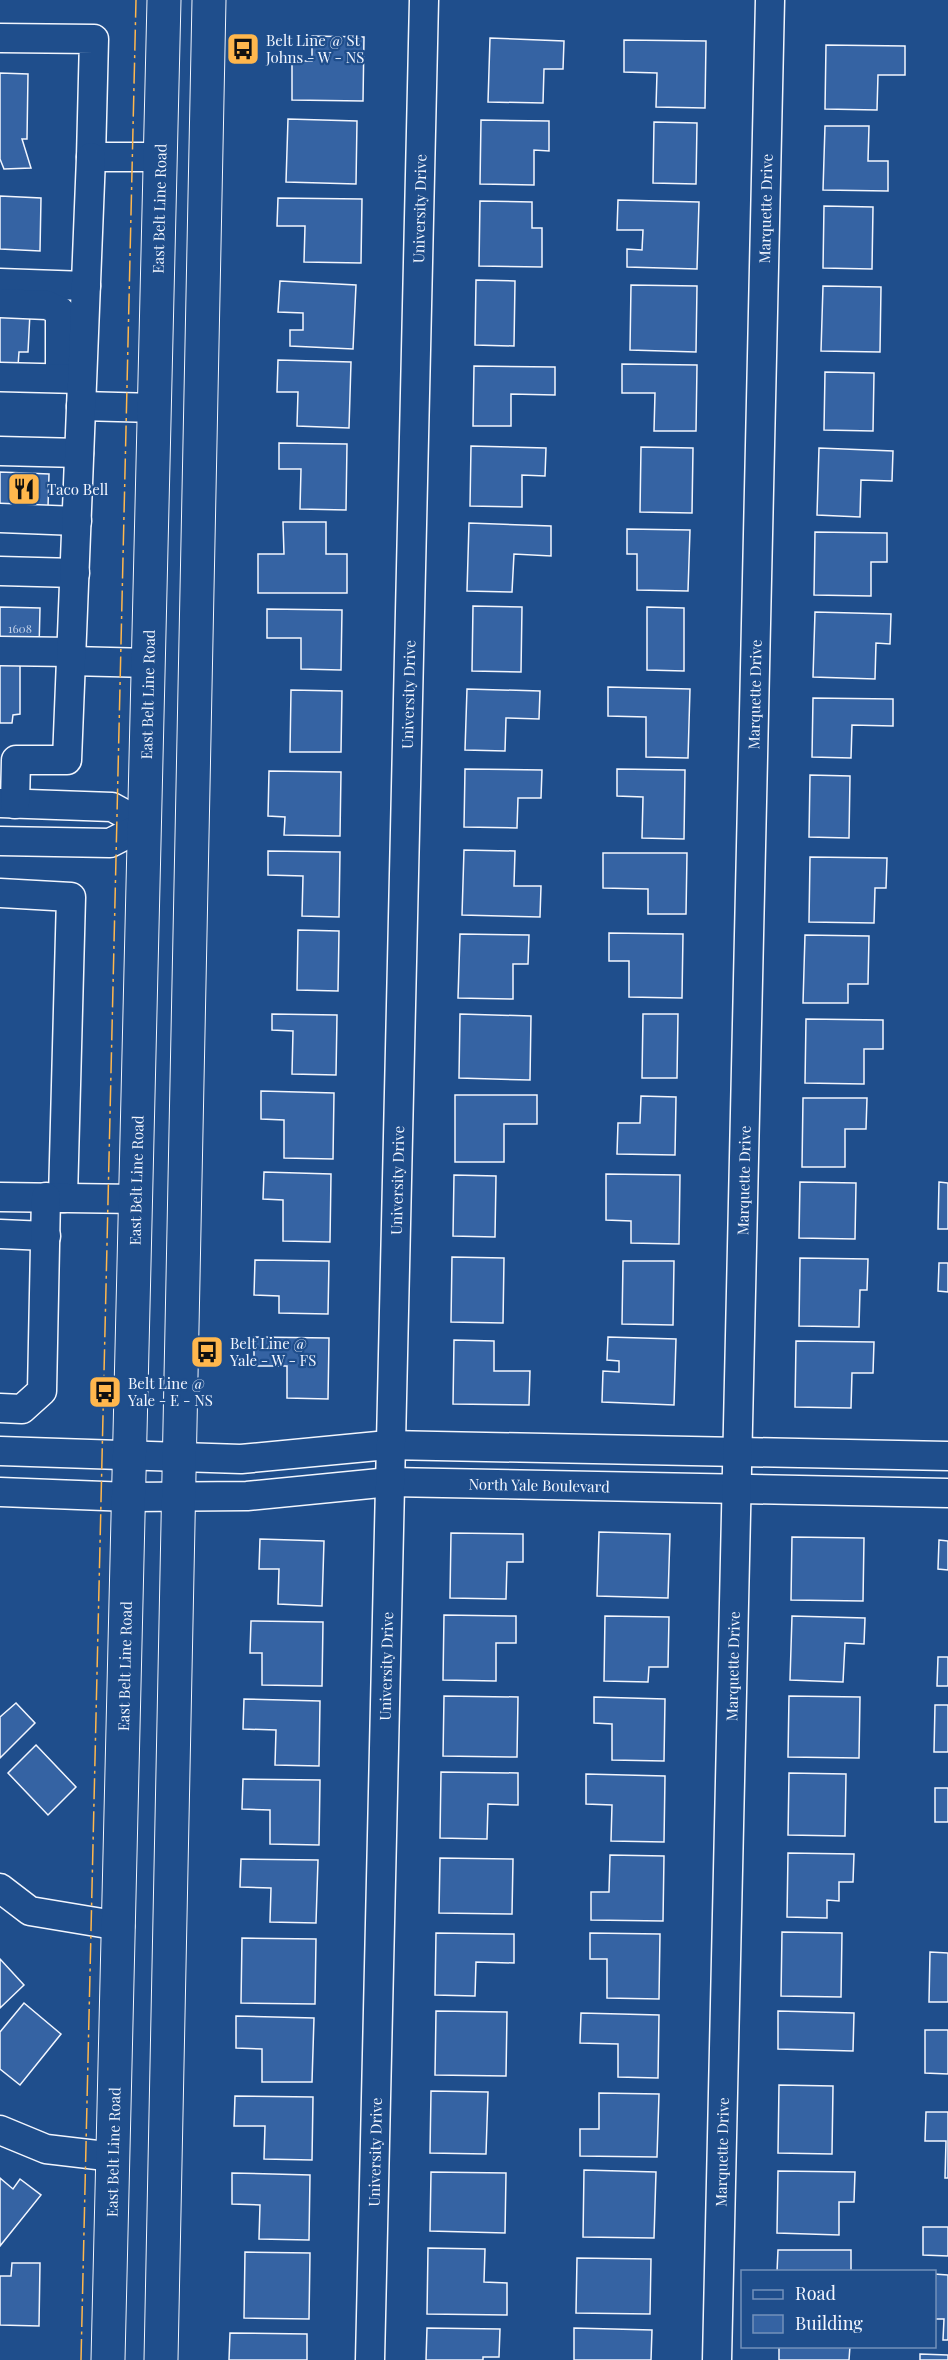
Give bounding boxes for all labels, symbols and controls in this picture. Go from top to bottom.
place label: Belt Line @ St Johns - W - NS [265,30,364,67]
bus stop icon: Belt Line @ St Johns - W - NS [225,31,261,67]
street label: East Belt Line Road [148,143,171,274]
street label: Marquette Drive [754,153,777,264]
street label: University Drive [408,154,430,263]
restaurant icon: Taco Bell [6,471,42,507]
place label: Taco Bell [47,479,108,499]
house number: 1608 [8,620,32,636]
street label: East Belt Line Road [136,629,159,760]
street label: Marquette Drive [743,639,766,750]
street label: University Drive [397,640,419,749]
street label: East Belt Line Road [124,1115,148,1246]
street label: Marquette Drive [732,1125,755,1235]
street label: University Drive [386,1126,408,1235]
place label: Belt Line @ Yale - W - FS [229,1333,316,1370]
bus stop icon: Belt Line @ Yale - W - FS [189,1334,225,1370]
place label: Belt Line @ Yale - E - NS [127,1373,213,1410]
bus stop icon: Belt Line @ Yale - E - NS [87,1374,123,1410]
street label: North Yale Boulevard [468,1474,610,1496]
street label: East Belt Line Road [113,1601,136,1731]
street label: University Drive [375,1611,397,1721]
street label: Marquette Drive [721,1611,744,1721]
street label: East Belt Line Road [101,2087,124,2217]
street label: University Drive [364,2097,386,2207]
street label: Marquette Drive [710,2097,733,2207]
legend [741,2270,936,2348]
text: Road [795,2281,836,2305]
text: Building [795,2311,863,2335]

